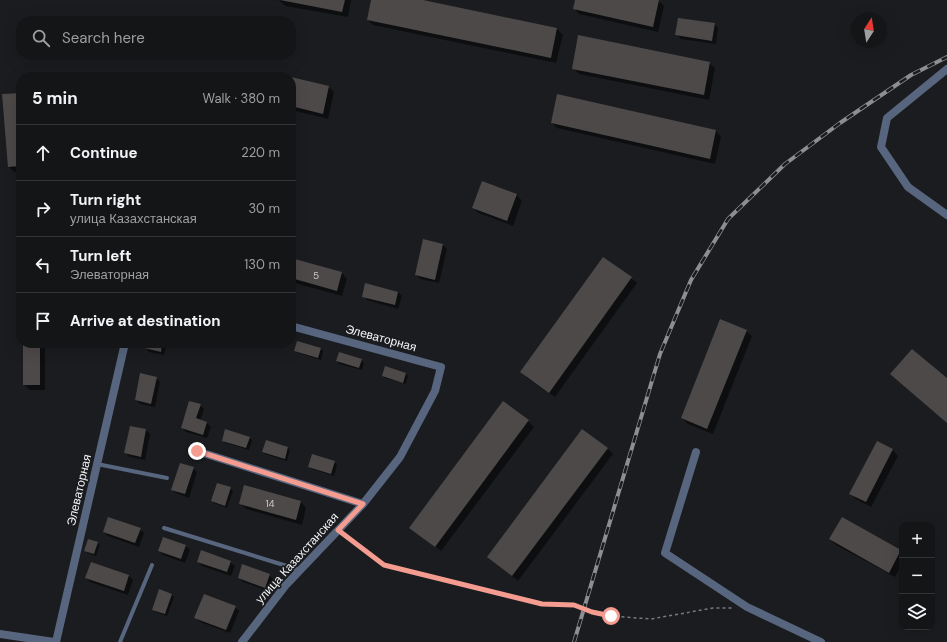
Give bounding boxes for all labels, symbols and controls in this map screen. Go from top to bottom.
north arrow [851,12,887,48]
search box [16,16,296,60]
icon: search [30,27,52,49]
text: Search here [62,28,145,48]
text: 5 min [32,87,78,109]
text: Walk · 380 m [203,90,280,107]
icon: ahead [32,142,54,164]
text: Continue [70,143,138,163]
text: 220 m [241,144,280,161]
text: Turn right [70,190,141,210]
icon: right [32,198,54,220]
text: 30 m [248,200,280,217]
text: улица Казахстанская [70,210,197,227]
text: Turn left [70,246,131,266]
icon: left [32,254,54,276]
text: 130 m [244,256,280,273]
text: Элеваторная [70,266,149,283]
house number: 5 [313,269,319,282]
icon: arrive [32,310,54,332]
text: Arrive at destination [70,311,221,331]
street label: Элеваторная [344,321,418,355]
route end [188,442,206,460]
street label: Элеваторная [63,453,95,527]
house number: 14 [265,497,275,510]
street label: улица Казахстанская [252,509,342,607]
map controls [899,522,935,630]
button: + [899,522,935,558]
button: − [899,558,935,594]
button: layers [899,594,935,630]
route start [602,607,620,625]

